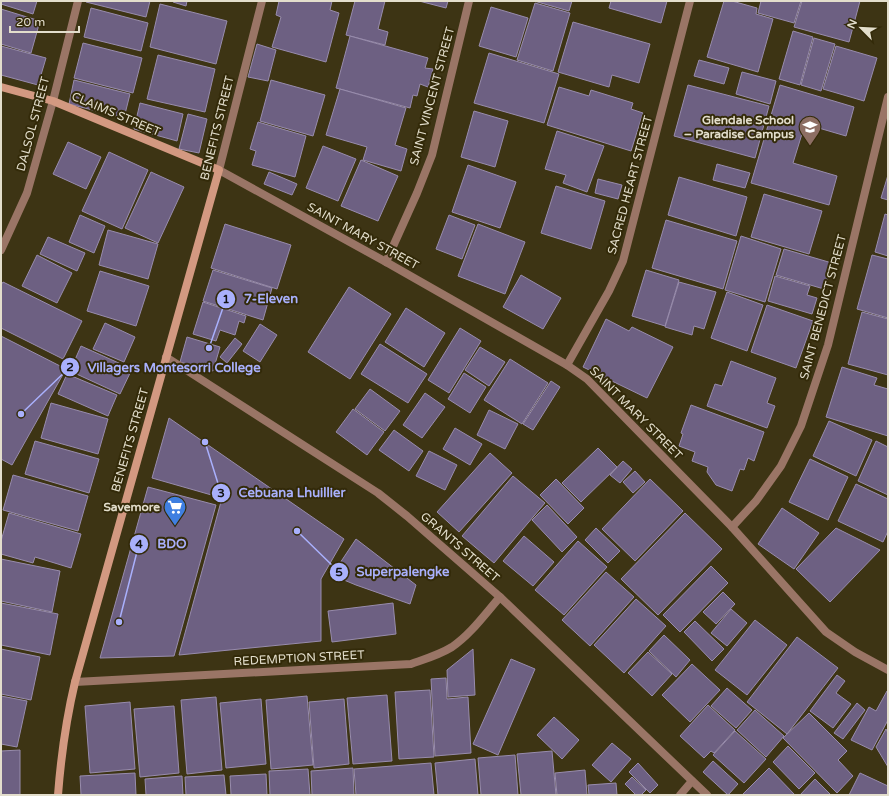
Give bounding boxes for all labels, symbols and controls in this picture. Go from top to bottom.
scale bar [10,8,79,34]
north arrow [841,8,881,48]
text: 20 m [16,15,45,29]
text: N [845,17,860,31]
street label: SAINT VINCENT STREET [407,25,457,167]
street label: BENEFITS STREET [197,74,237,182]
street label: DALSOL STREET [14,75,53,173]
street label: CLAIMS STREET [70,89,163,139]
place label: Glendale School – Paradise Campus [684,113,794,142]
street label: SACRED HEART STREET [605,114,655,256]
school or university icon: Glendale School – Paradise Campus [797,114,823,147]
street label: SAINT MARY STREET [305,200,422,273]
street label: SAINT BENEDICT STREET [797,232,849,381]
callout: 7-Eleven [216,286,306,311]
text: 7-Eleven [244,291,298,307]
text: 1 [222,292,230,306]
callout: Villagers Montesorri College [60,355,269,380]
text: 2 [66,360,74,374]
text: Villagers Montesorri College [87,360,261,376]
street label: SAINT MARY STREET [587,364,686,463]
street label: BENEFITS STREET [108,386,152,493]
callout: Cebuana Lhuillier [211,480,353,505]
text: Cebuana Lhuillier [239,485,346,501]
text: 3 [217,486,225,500]
supermarket icon: Savemore [162,494,188,527]
place label: Savemore [103,500,160,514]
street label: GRANTS STREET [418,509,503,585]
callout: BDO [129,531,194,556]
text: BDO [157,536,187,552]
text: 4 [135,537,143,551]
callout: Superpalengke [329,559,458,584]
text: Superpalengke [357,564,450,580]
text: 5 [335,565,343,579]
street label: REDEMPTION STREET [233,648,366,668]

